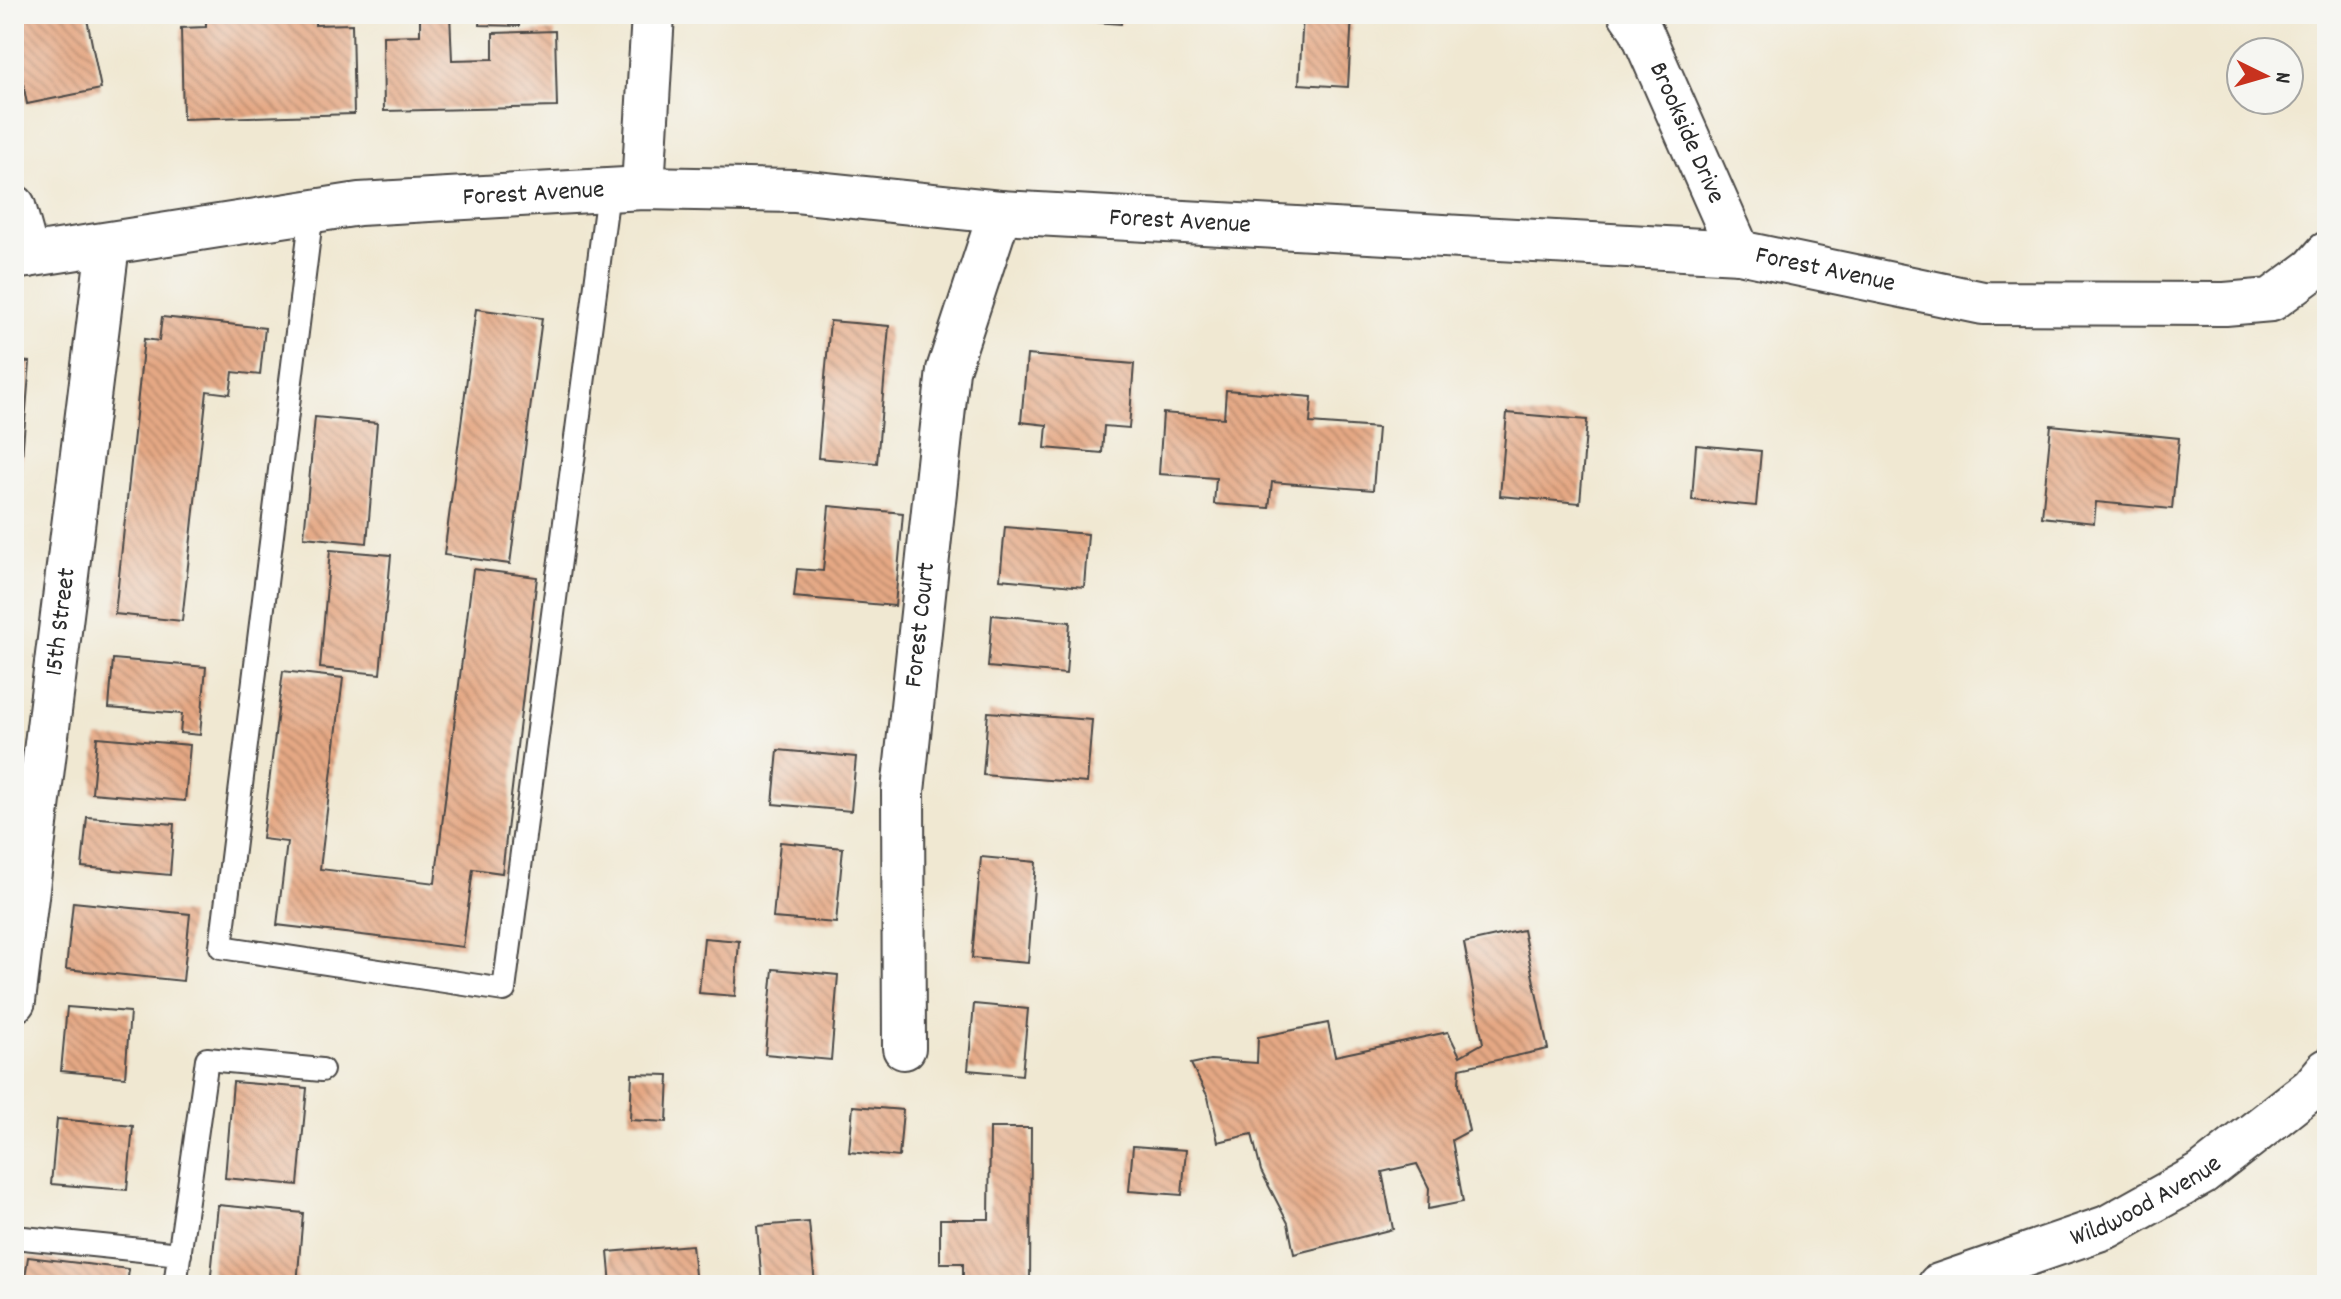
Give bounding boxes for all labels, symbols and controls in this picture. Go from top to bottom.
north arrow [2225,36,2305,116]
street label: Brookside Drive [1639,56,1734,210]
text: N [2266,71,2297,84]
street label: Forest Avenue [462,172,605,217]
street label: Forest Avenue [1108,199,1252,244]
street label: Forest Avenue [1752,237,1899,303]
street label: Forest Court [896,560,946,689]
street label: 15th Street [36,565,86,678]
street label: Wildwood Avenue [2066,1146,2230,1257]

